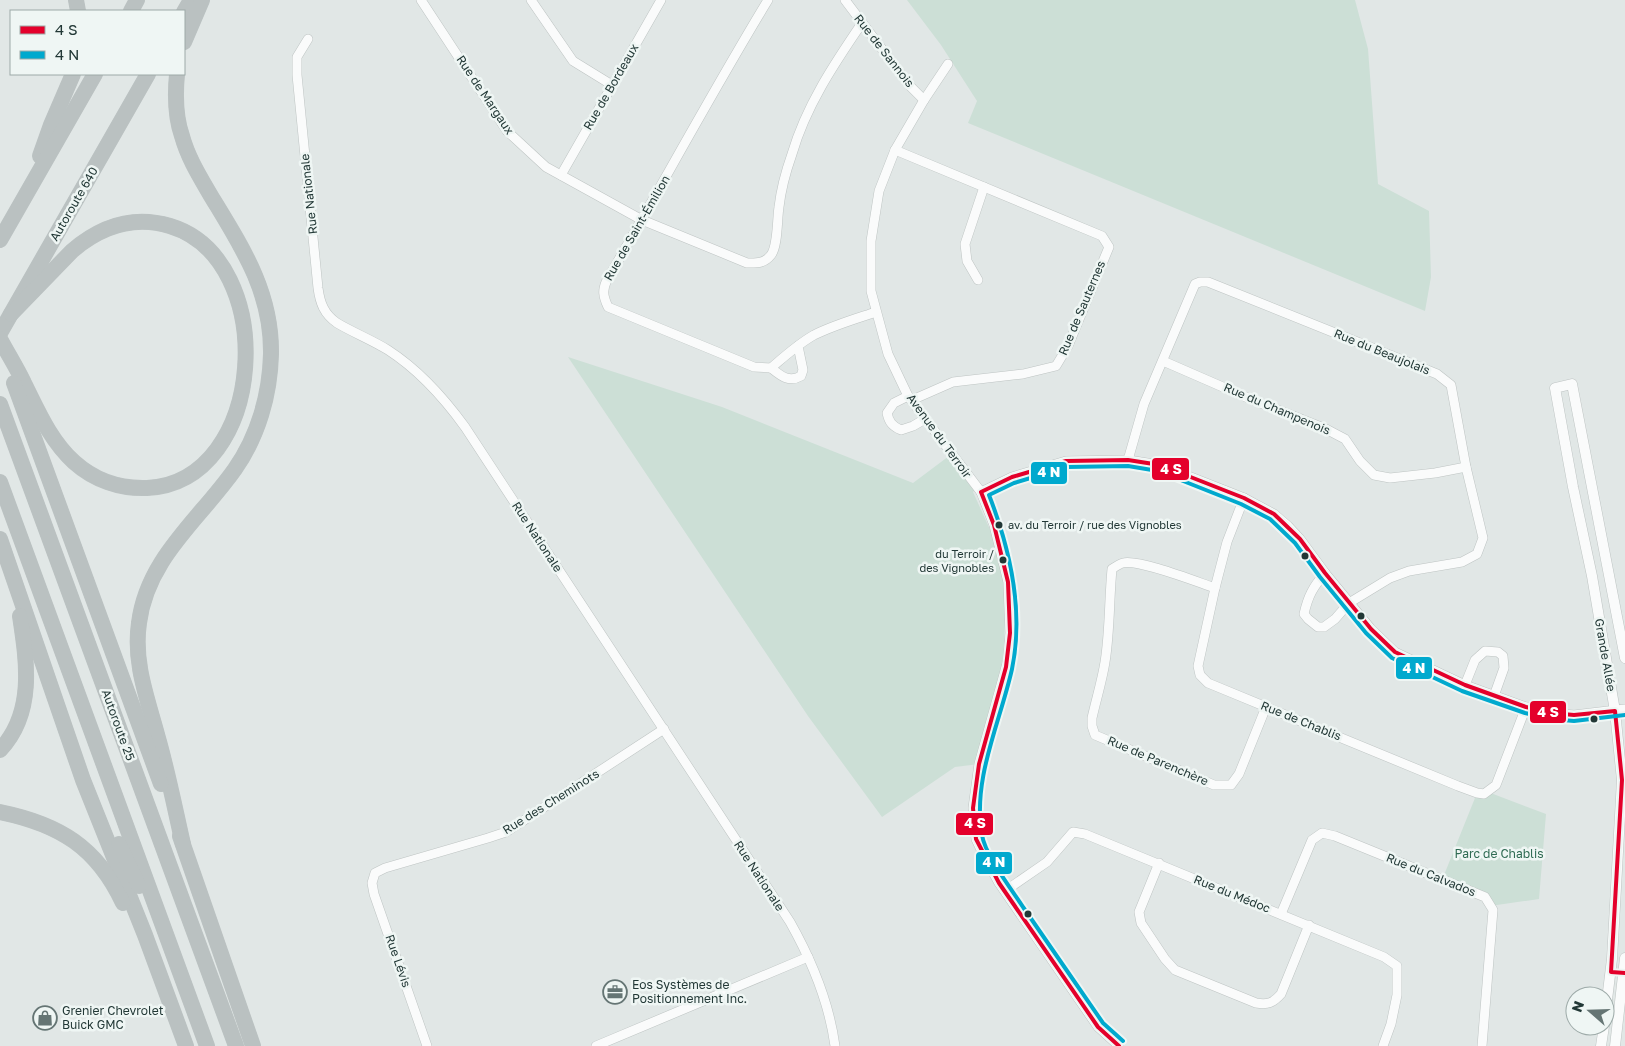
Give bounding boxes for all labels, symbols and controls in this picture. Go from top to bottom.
legend [10,10,185,75]
street label: Rue de Sannois [851,11,918,90]
text: 4 S [55,20,78,38]
street label: Rue de Bordeaux [580,41,642,133]
text: 4 N [55,45,79,63]
street label: Rue de Margaux [453,52,518,137]
street label: Rue Nationale [297,153,320,235]
street label: Autoroute 640 [46,164,101,243]
street label: Rue de Saint-Émilion [600,172,673,283]
street label: Rue de Sauternes [1055,258,1108,357]
street label: Rue du Beaujolais [1332,325,1432,378]
street label: Rue du Champenois [1222,379,1333,438]
street label: Avenue du Terroir [904,391,975,481]
line badge: 4 S [1151,457,1190,481]
text: 4 S [1160,460,1182,477]
line badge: 4 N [1030,461,1068,485]
text: 4 N [1038,463,1060,480]
street label: Rue Nationale [509,499,566,575]
place label: av. du Terroir / rue des Vignobles [1008,518,1182,531]
marker: av. du Terroir / rue des Vignobles [994,520,1004,530]
place label: du Terroir / des Vignobles [919,547,994,574]
unlabelled marker [1300,551,1310,561]
marker: du Terroir / des Vignobles [998,555,1008,565]
unlabelled marker [1356,611,1366,621]
street label: Grande Allée [1592,617,1619,693]
line badge: 4 N [1395,656,1433,680]
text: 4 N [1403,659,1425,676]
street label: Autoroute 25 [99,687,138,763]
street label: Rue de Chablis [1259,698,1344,744]
line badge: 4 S [1529,700,1567,724]
text: 4 S [1537,703,1559,720]
unlabelled marker [1589,714,1599,724]
street label: Rue de Parenchère [1105,732,1211,789]
street label: Rue des Cheminots [500,766,602,837]
line badge: 4 S [955,812,994,836]
text: 4 S [964,814,986,831]
street label: Rue Nationale [731,838,788,914]
park label: Parc de Chablis [1454,846,1544,861]
street label: Rue du Calvados [1384,850,1478,899]
line badge: 4 N [975,851,1013,875]
text: 4 N [983,853,1005,870]
street label: Rue du Médoc [1192,871,1273,916]
unlabelled marker [1023,909,1033,919]
street label: Rue Lévis [382,932,414,989]
place label: Eos Systèmes de Positionnement Inc. [632,977,747,1006]
office icon: Eos Systèmes de Positionnement Inc. [602,979,628,1005]
north arrow [1565,986,1615,1036]
text: N [1568,998,1587,1014]
place label: Grenier Chevrolet Buick GMC [62,1003,164,1032]
shop icon: Grenier Chevrolet Buick GMC [32,1005,58,1031]

